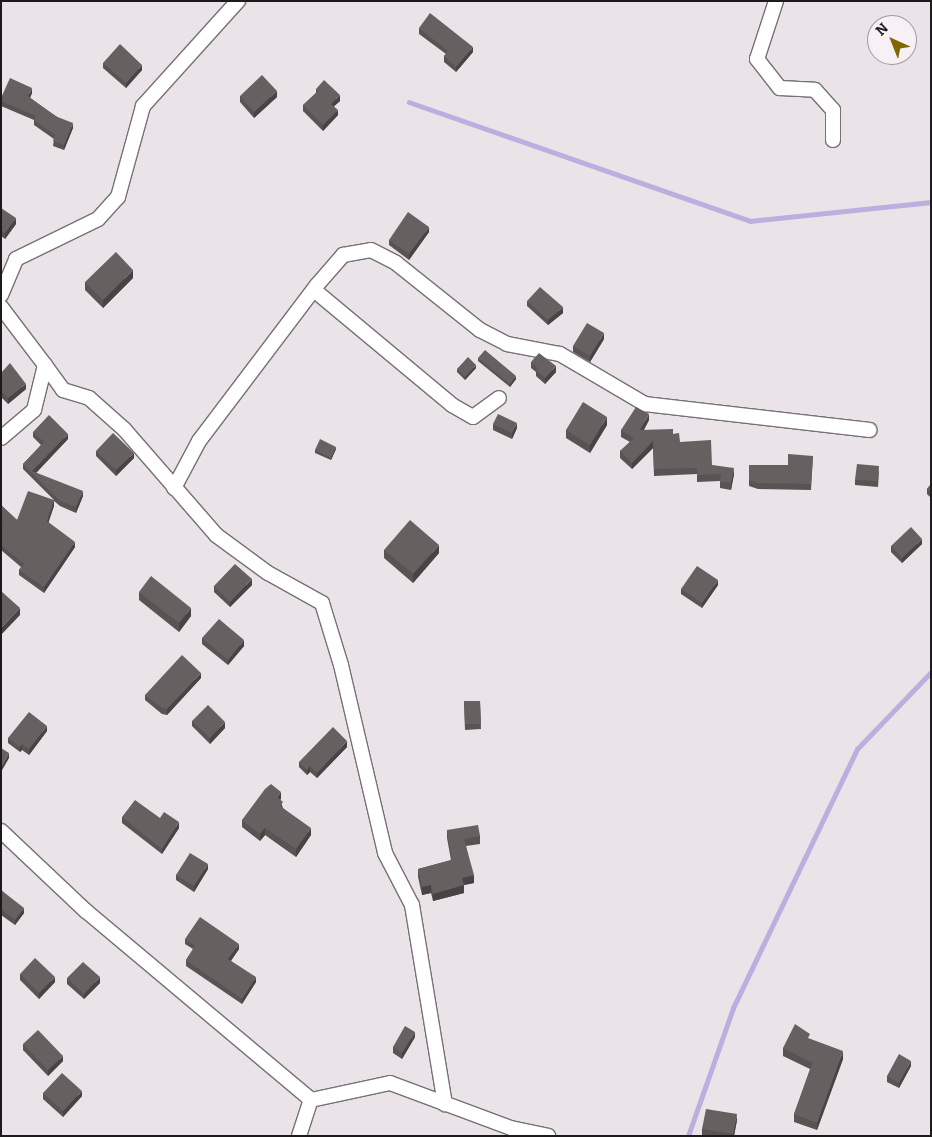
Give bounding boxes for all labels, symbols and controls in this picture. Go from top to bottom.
north arrow [867,15,917,65]
text: N [872,20,892,39]

